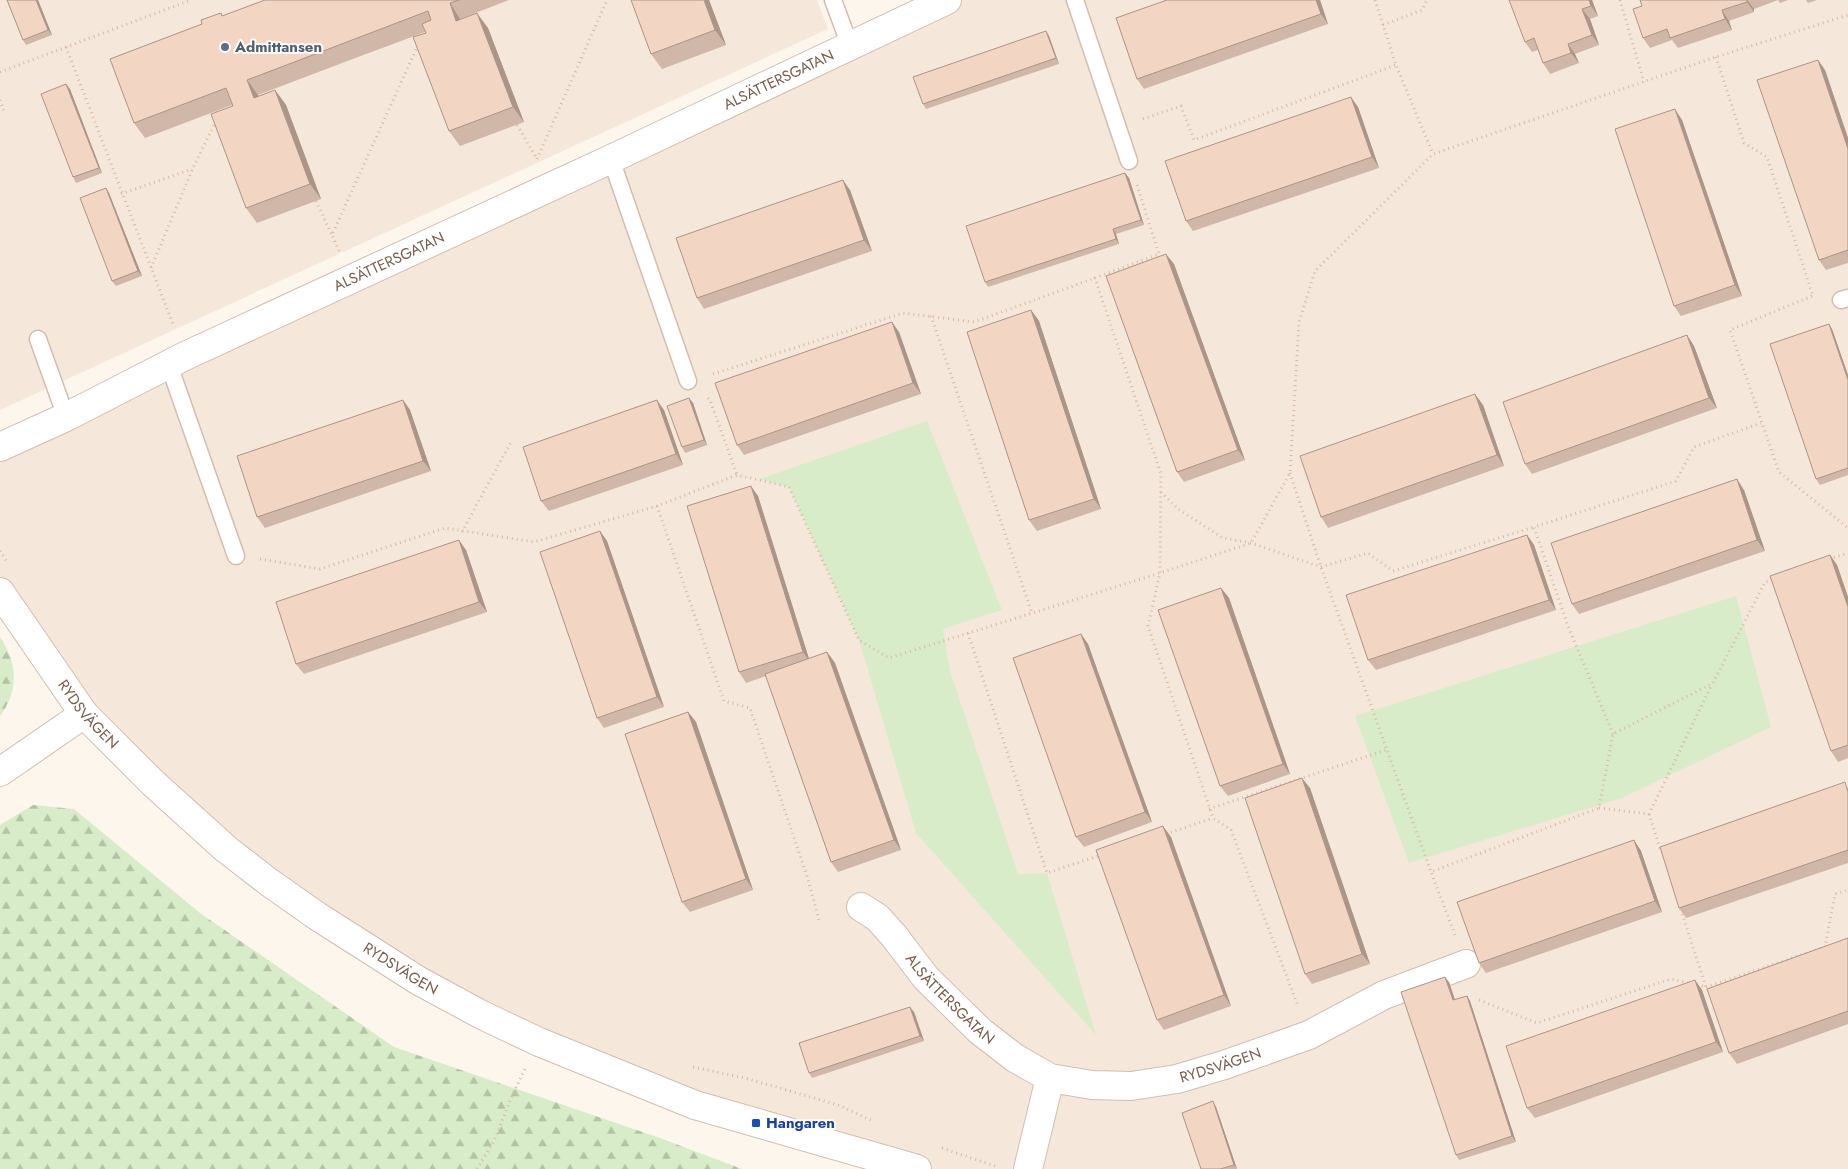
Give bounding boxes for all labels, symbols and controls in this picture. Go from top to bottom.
place label: Admittansen [234,36,322,58]
marker: Admittansen [219,41,231,53]
street label: ALSÄTTERSGATAN [720,44,838,115]
street label: ALSÄTTERSGATAN [330,226,448,297]
street label: RYDSVÄGEN [53,675,124,754]
street label: RYDSVÄGEN [359,937,442,1000]
street label: ALSÄTTERSGATAN [900,949,1000,1050]
street label: RYDSVÄGEN [1177,1042,1264,1089]
place label: Hangaren [766,1112,835,1134]
marker: Hangaren [750,1117,762,1129]

